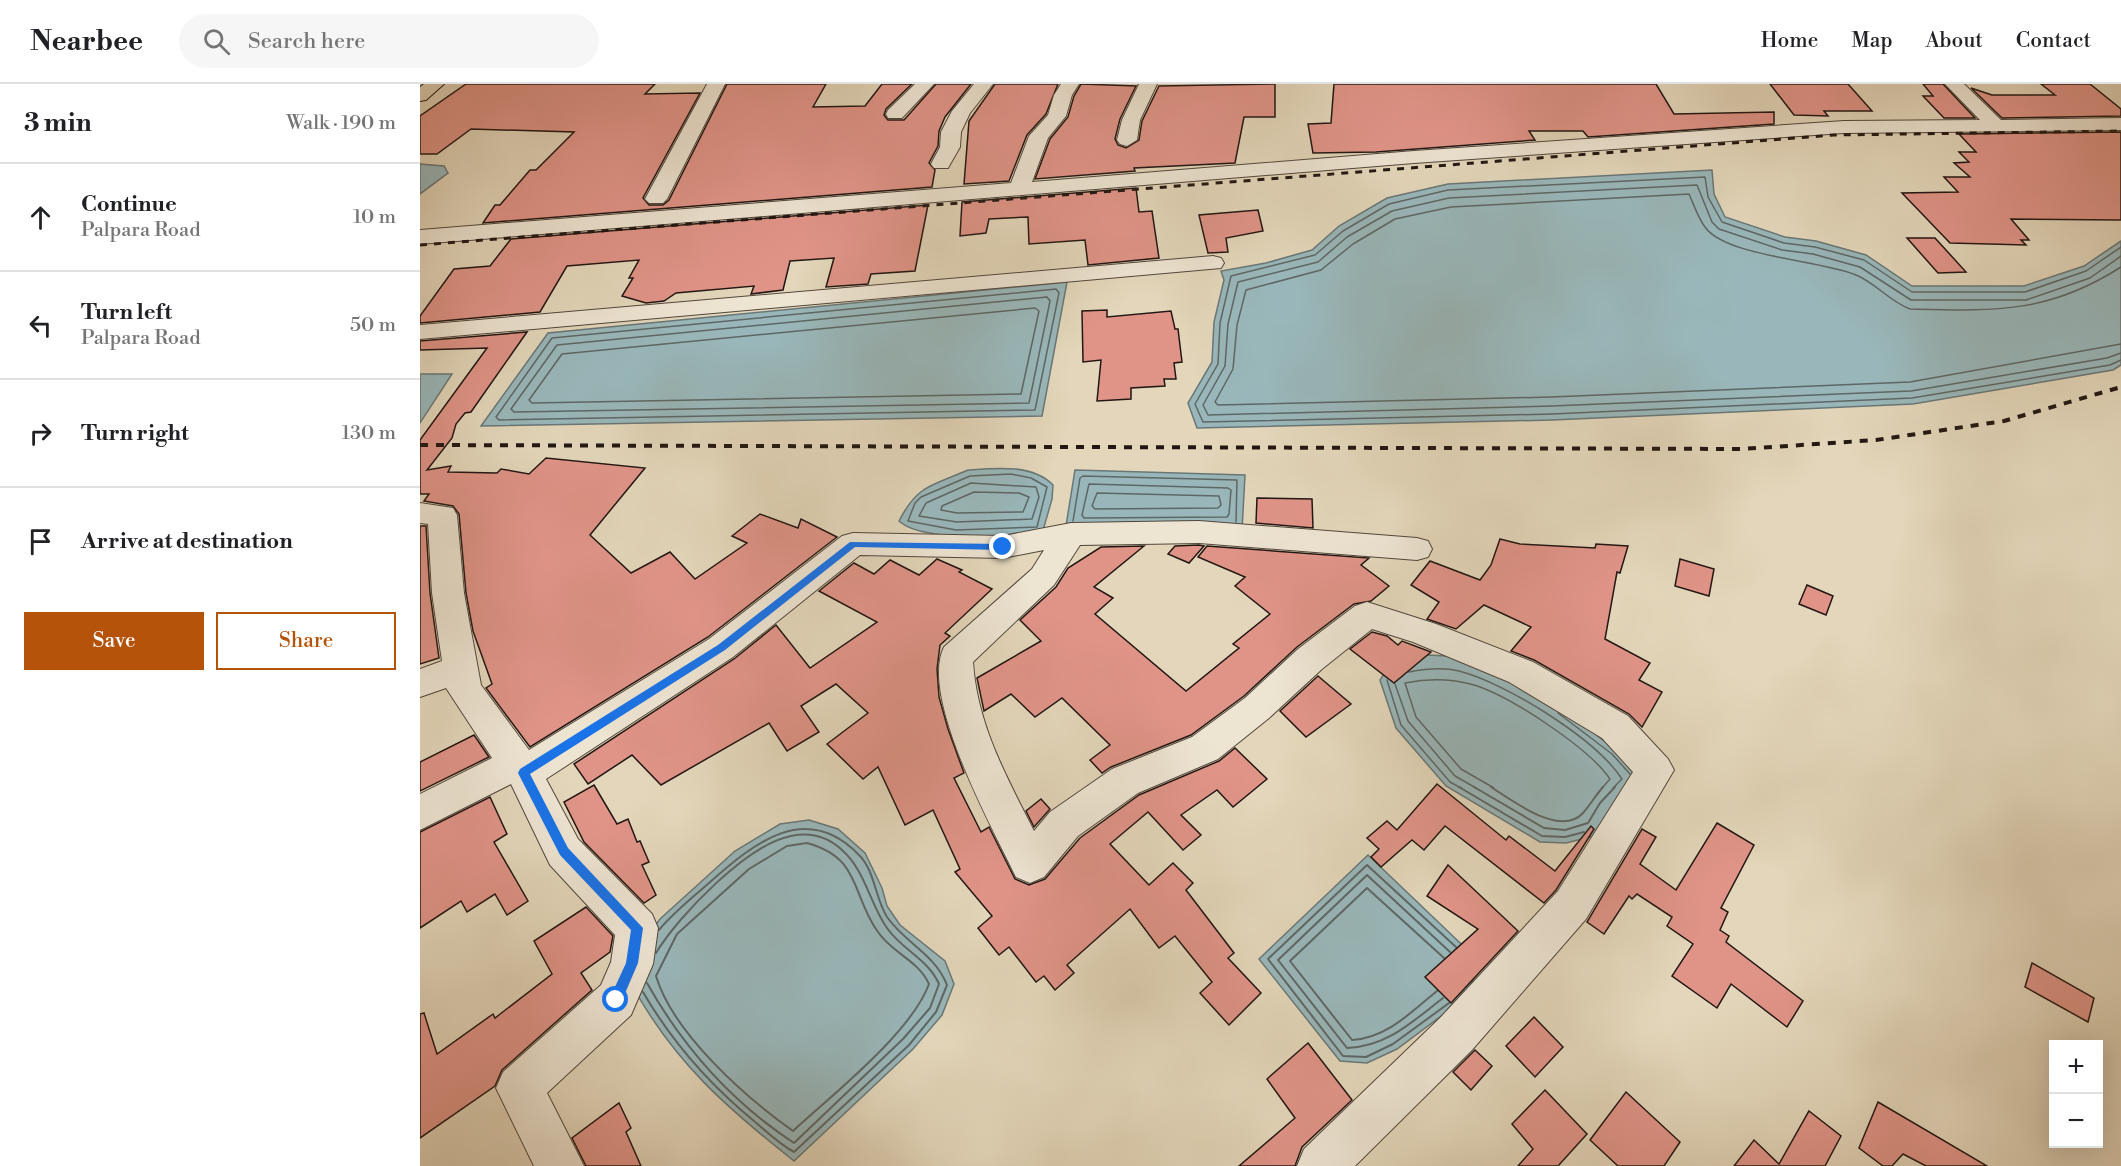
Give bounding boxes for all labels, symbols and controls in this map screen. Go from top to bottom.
search box [179,14,599,68]
text: Nearbee [30,24,143,59]
icon: search [200,25,233,58]
text: Search here [248,28,365,55]
text: Home [1761,28,1818,54]
text: Map [1851,28,1893,54]
text: About [1926,28,1983,54]
text: Contact [2016,28,2091,54]
text: 3 min [24,107,92,139]
text: Walk · 190 m [286,111,396,136]
text: Continue [81,191,177,218]
icon: ahead [24,201,57,234]
text: 10 m [353,205,396,230]
text: Palpara Road [81,218,201,243]
text: Turn left [81,299,172,326]
icon: left [24,309,57,342]
text: 50 m [350,313,396,338]
text: Palpara Road [81,326,201,351]
icon: right [24,417,57,450]
text: Turn right [81,420,189,447]
text: 130 m [341,421,396,446]
icon: arrive [24,525,57,558]
text: Arrive at destination [81,528,293,555]
route end [989,533,1015,559]
button: Save [24,612,204,670]
button: Share [216,612,396,670]
route start [602,986,628,1012]
map controls [2049,1040,2103,1148]
button: + [2049,1040,2103,1094]
button: − [2049,1094,2103,1148]

